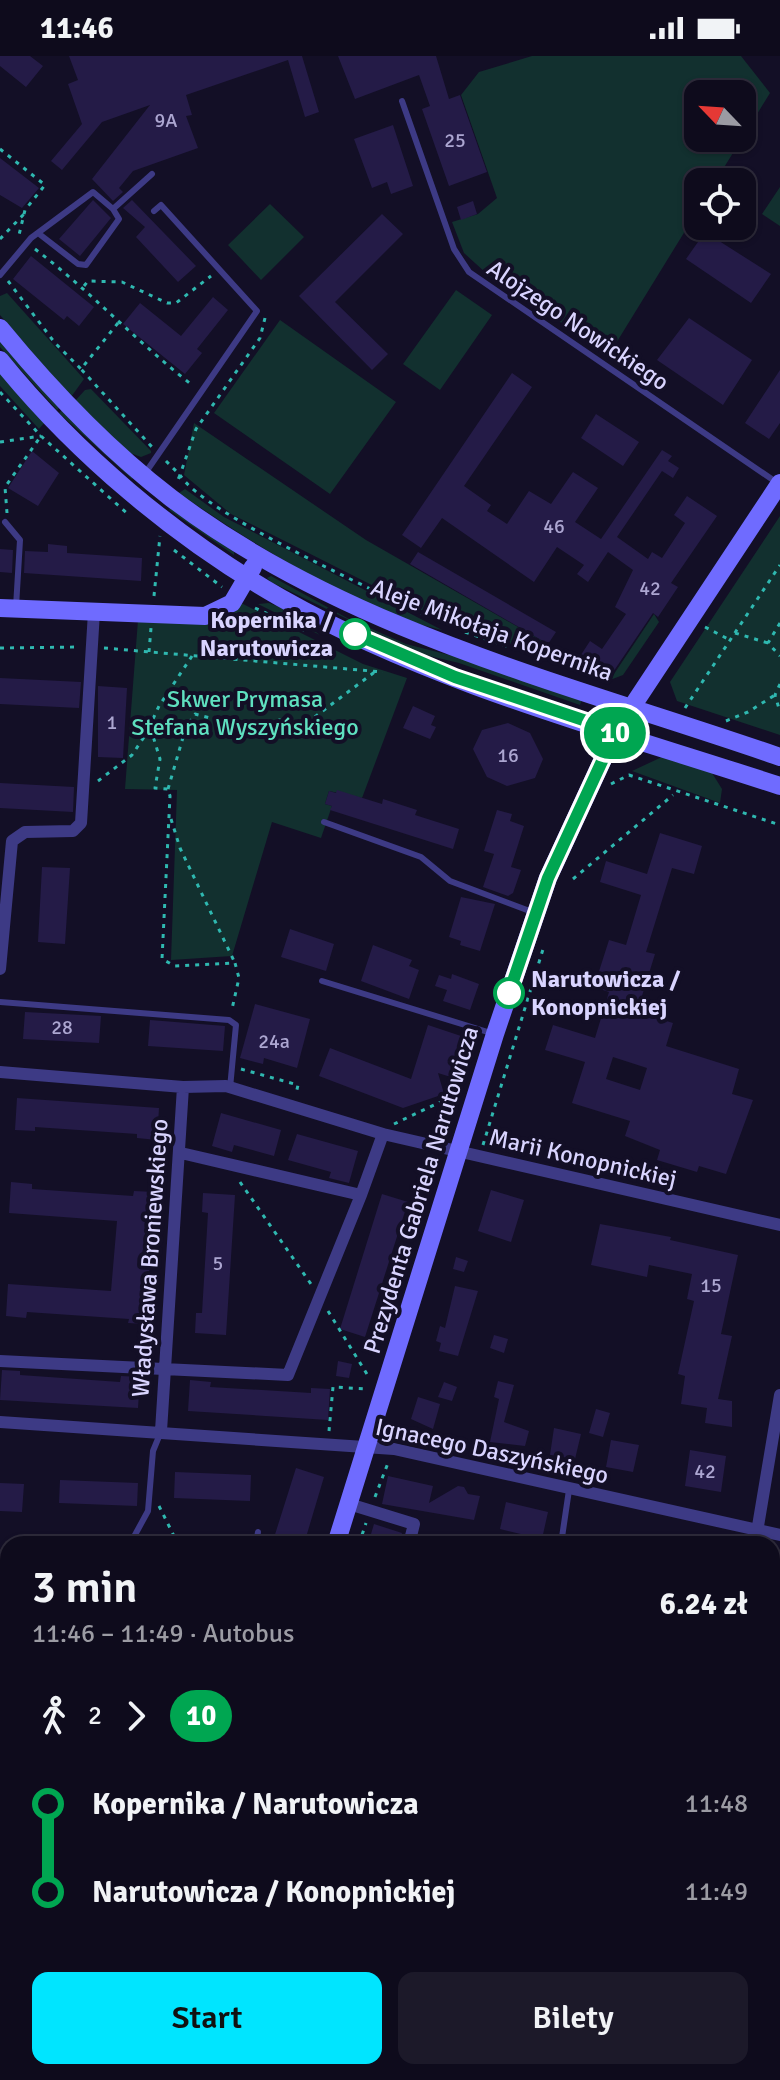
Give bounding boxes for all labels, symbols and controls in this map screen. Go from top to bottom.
text: 11:46 [40,10,114,47]
north arrow [684,80,756,152]
map controls [684,80,756,240]
house number: 9A [154,108,178,133]
house number: 25 [444,128,466,153]
button: locate [684,168,756,240]
street label: Alojzego Nowickiego [481,253,675,397]
house number: 46 [543,514,565,539]
street label: Aleje Mikołaja Kopernika [367,572,617,688]
house number: 42 [639,576,661,601]
place label: Kopernika / Narutowicza [200,605,333,663]
marker: Kopernika / Narutowicza [340,619,370,649]
park label: Skwer Prymasa Stefana Wyszyńskiego [131,684,359,742]
line badge: 10 [579,707,651,759]
house number: 1 [107,710,117,735]
text: 10 [600,716,630,750]
house number: 16 [497,743,519,768]
place label: Narutowicza / Konopnickiej [531,964,681,1022]
marker: Narutowicza / Konopnickiej [494,978,524,1008]
house number: 28 [51,1015,73,1040]
street label: Prezydenta Gabriela Narutowicza [357,1023,485,1357]
house number: 24a [258,1029,290,1054]
street label: Władysława Broniewskiego [125,1118,175,1398]
street label: Marii Konopnickiej [486,1122,680,1194]
house number: 5 [213,1251,223,1276]
house number: 15 [700,1273,722,1298]
street label: Ignacego Daszyńskiego [373,1412,611,1490]
house number: 42 [694,1459,716,1484]
text: 3 min [32,1561,137,1615]
text: 6.24 zł [660,1586,748,1623]
text: 11:46 – 11:49 · Autobus [32,1618,294,1650]
icon: walk [32,1694,76,1738]
icon: forward [114,1694,158,1738]
text: 10 [186,1699,216,1733]
text: 2 [88,1700,102,1732]
text: Kopernika / Narutowicza [92,1786,419,1823]
text: 11:48 [685,1788,748,1820]
text: Narutowicza / Konopnickiej [92,1874,455,1911]
text: 11:49 [685,1876,748,1908]
button: Start [32,1972,382,2064]
button: Bilety [398,1972,748,2064]

